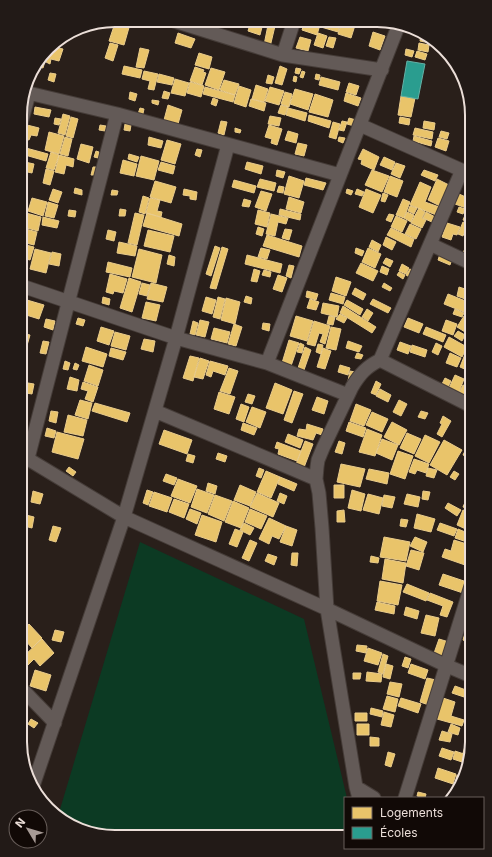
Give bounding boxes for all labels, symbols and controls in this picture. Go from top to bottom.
legend [344,797,484,849]
text: Logements [380,805,443,820]
north arrow [8,809,48,849]
text: N [12,815,28,830]
text: Écoles [380,825,418,840]

